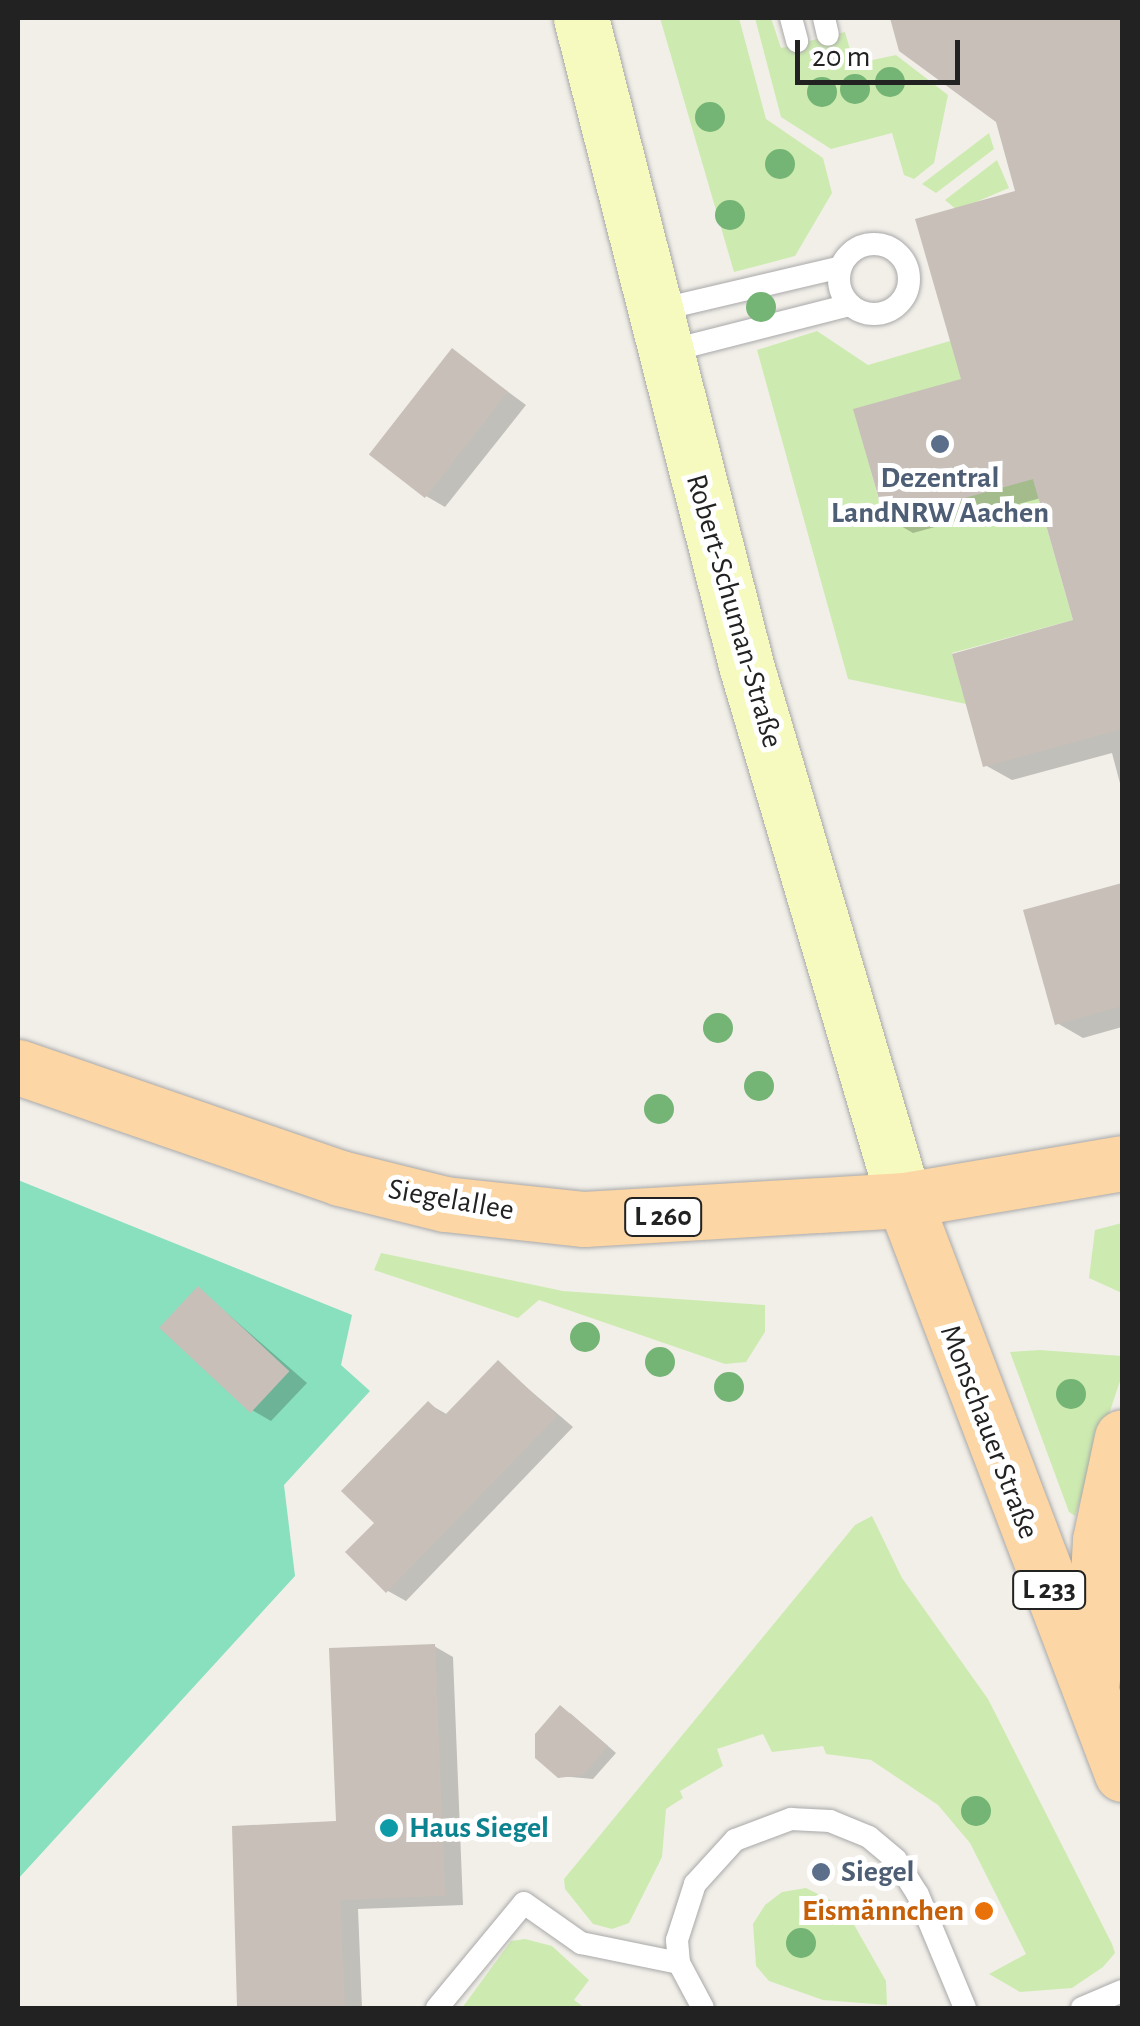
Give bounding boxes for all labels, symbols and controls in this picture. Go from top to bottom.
scale bar [800,20,965,82]
text: 20 m [812,42,870,72]
marker: Dezentral LandNRW Aachen [929,433,951,455]
place label: Dezentral LandNRW Aachen [831,460,1049,530]
street label: Robert-Schuman-Straße [678,470,790,752]
street label: Siegelallee [385,1171,517,1229]
road number: L 260 [623,1194,703,1240]
street label: Monschauer Straße [932,1320,1046,1544]
road number: L 233 [1012,1567,1086,1613]
place label: Haus Siegel [409,1810,549,1846]
marker: Haus Siegel [378,1817,400,1839]
place label: Siegel [841,1854,914,1890]
marker: Siegel [810,1861,832,1883]
place label: Eismännchen [802,1893,964,1929]
marker: Eismännchen [973,1900,995,1922]

